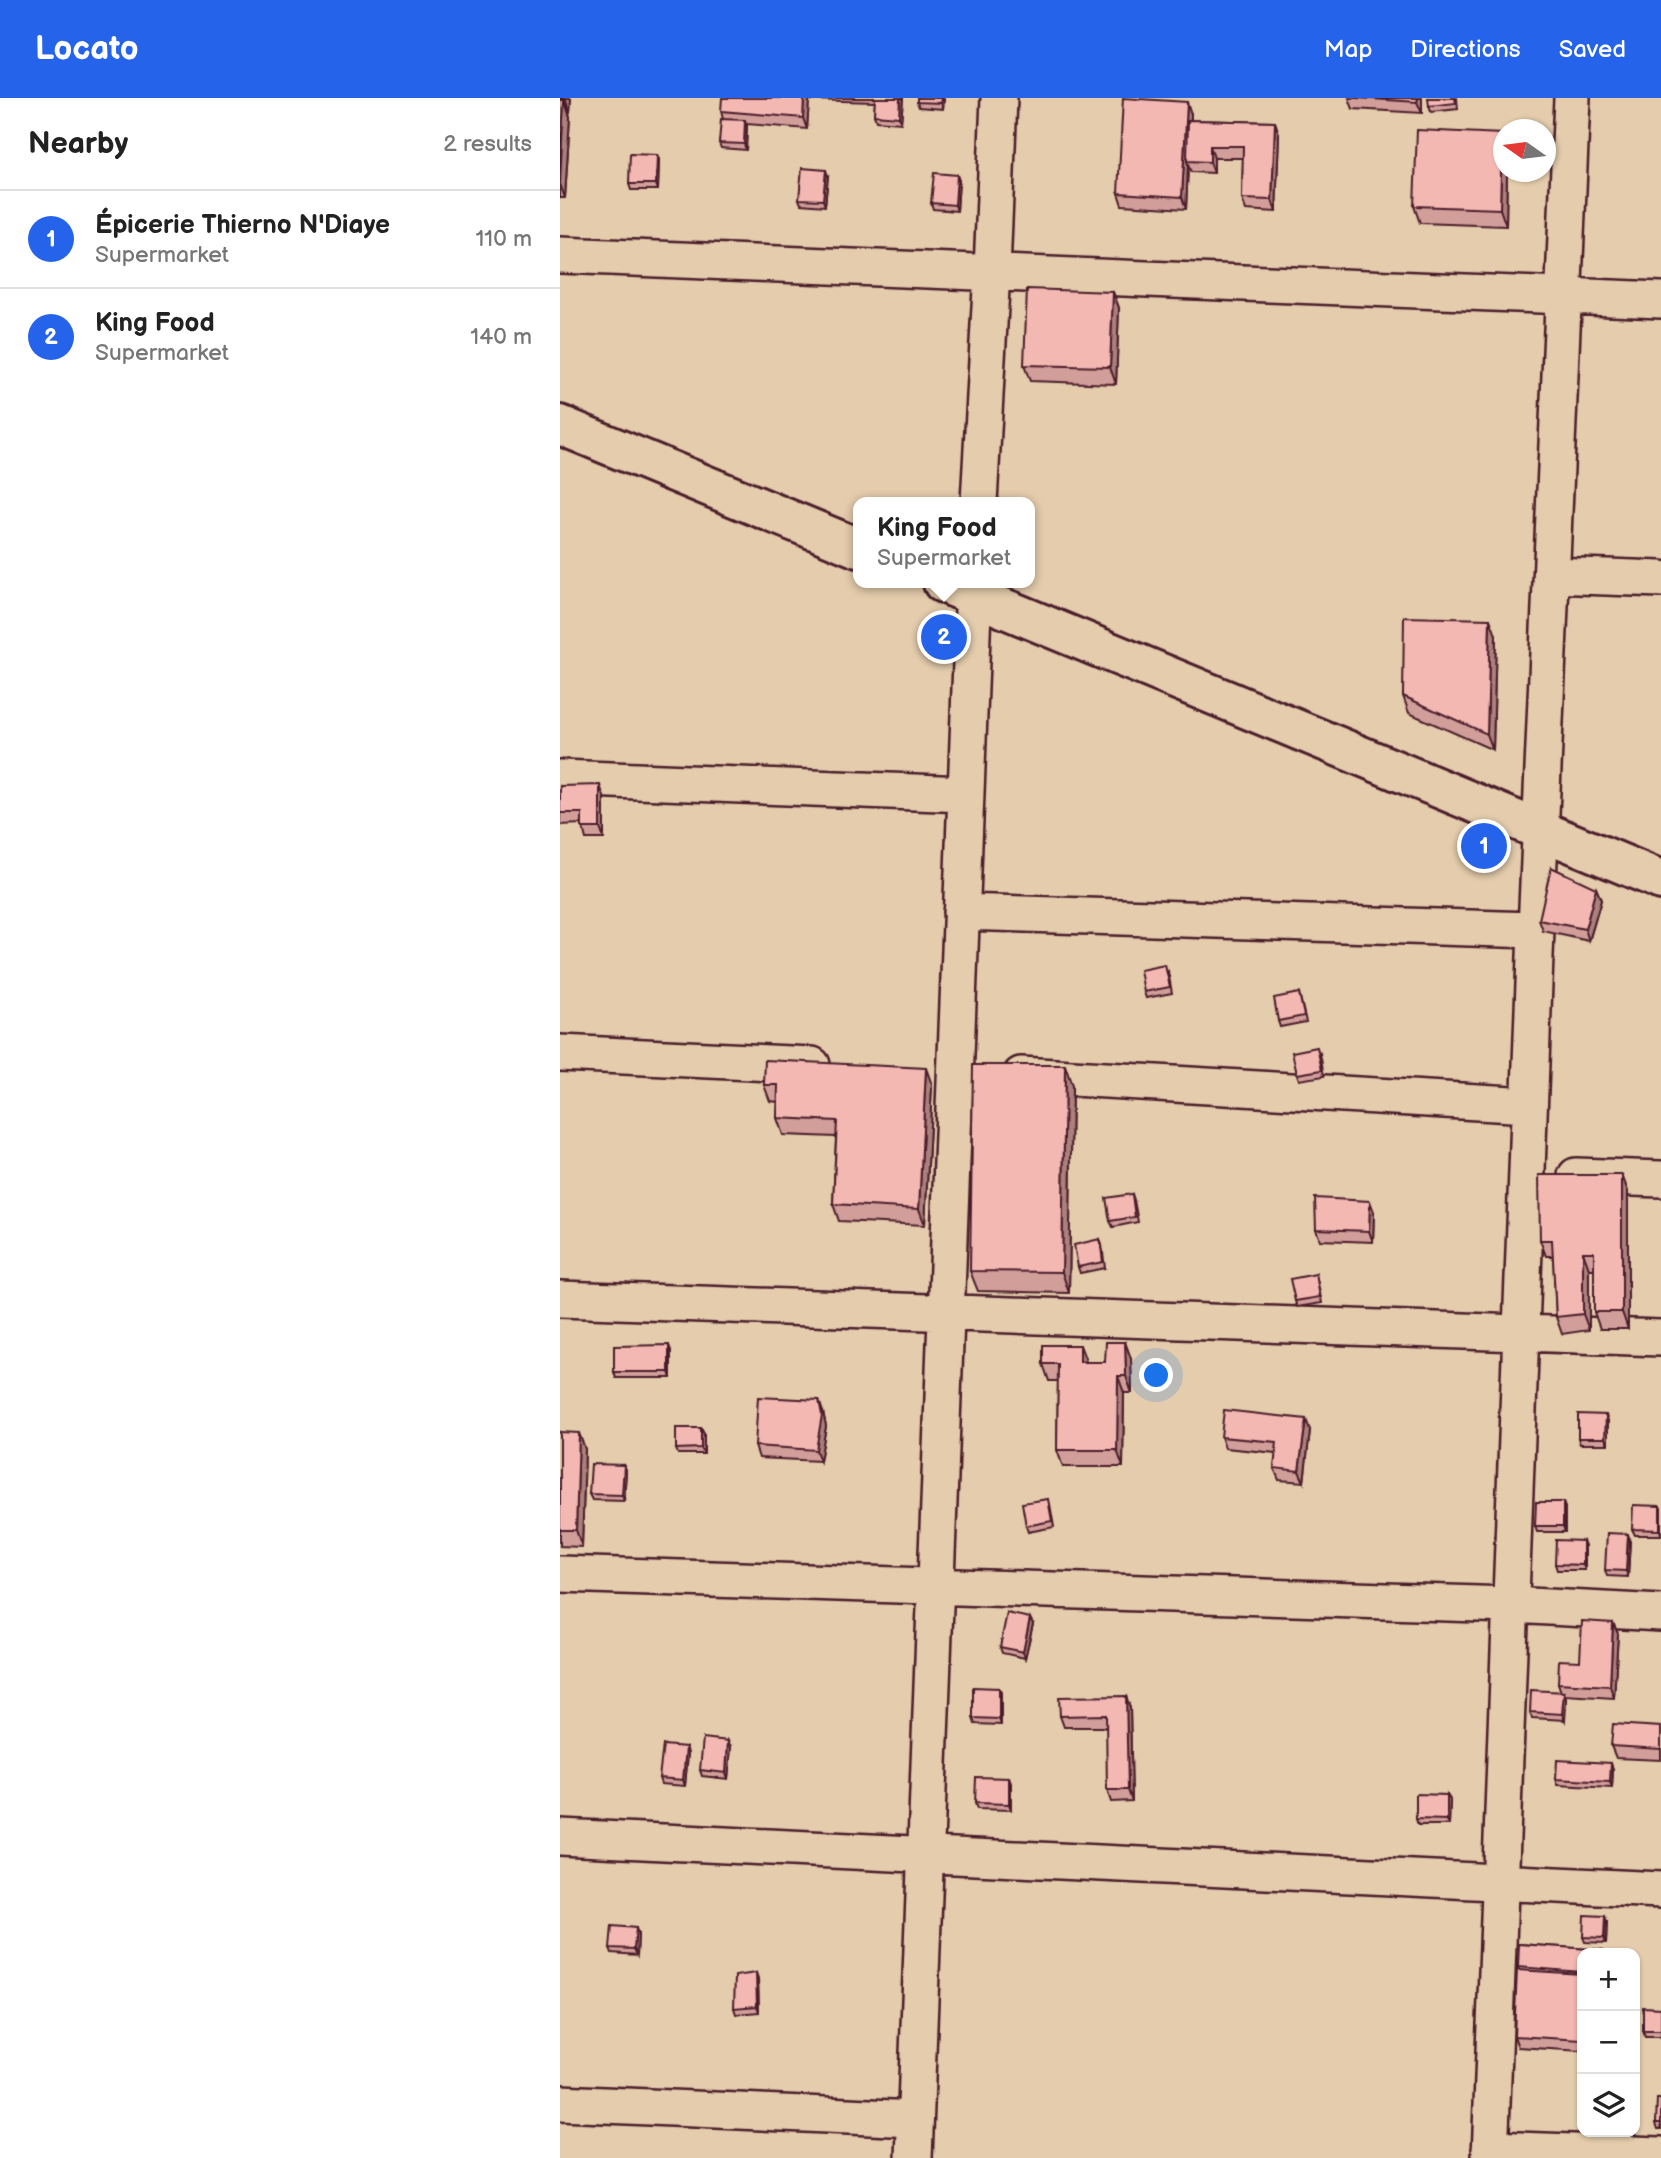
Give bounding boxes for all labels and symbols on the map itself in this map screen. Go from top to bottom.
north arrow [1493,119,1556,182]
pin: 2 [921,611,967,663]
pin: 1 [1461,820,1507,872]
your location [1139,1358,1173,1392]

